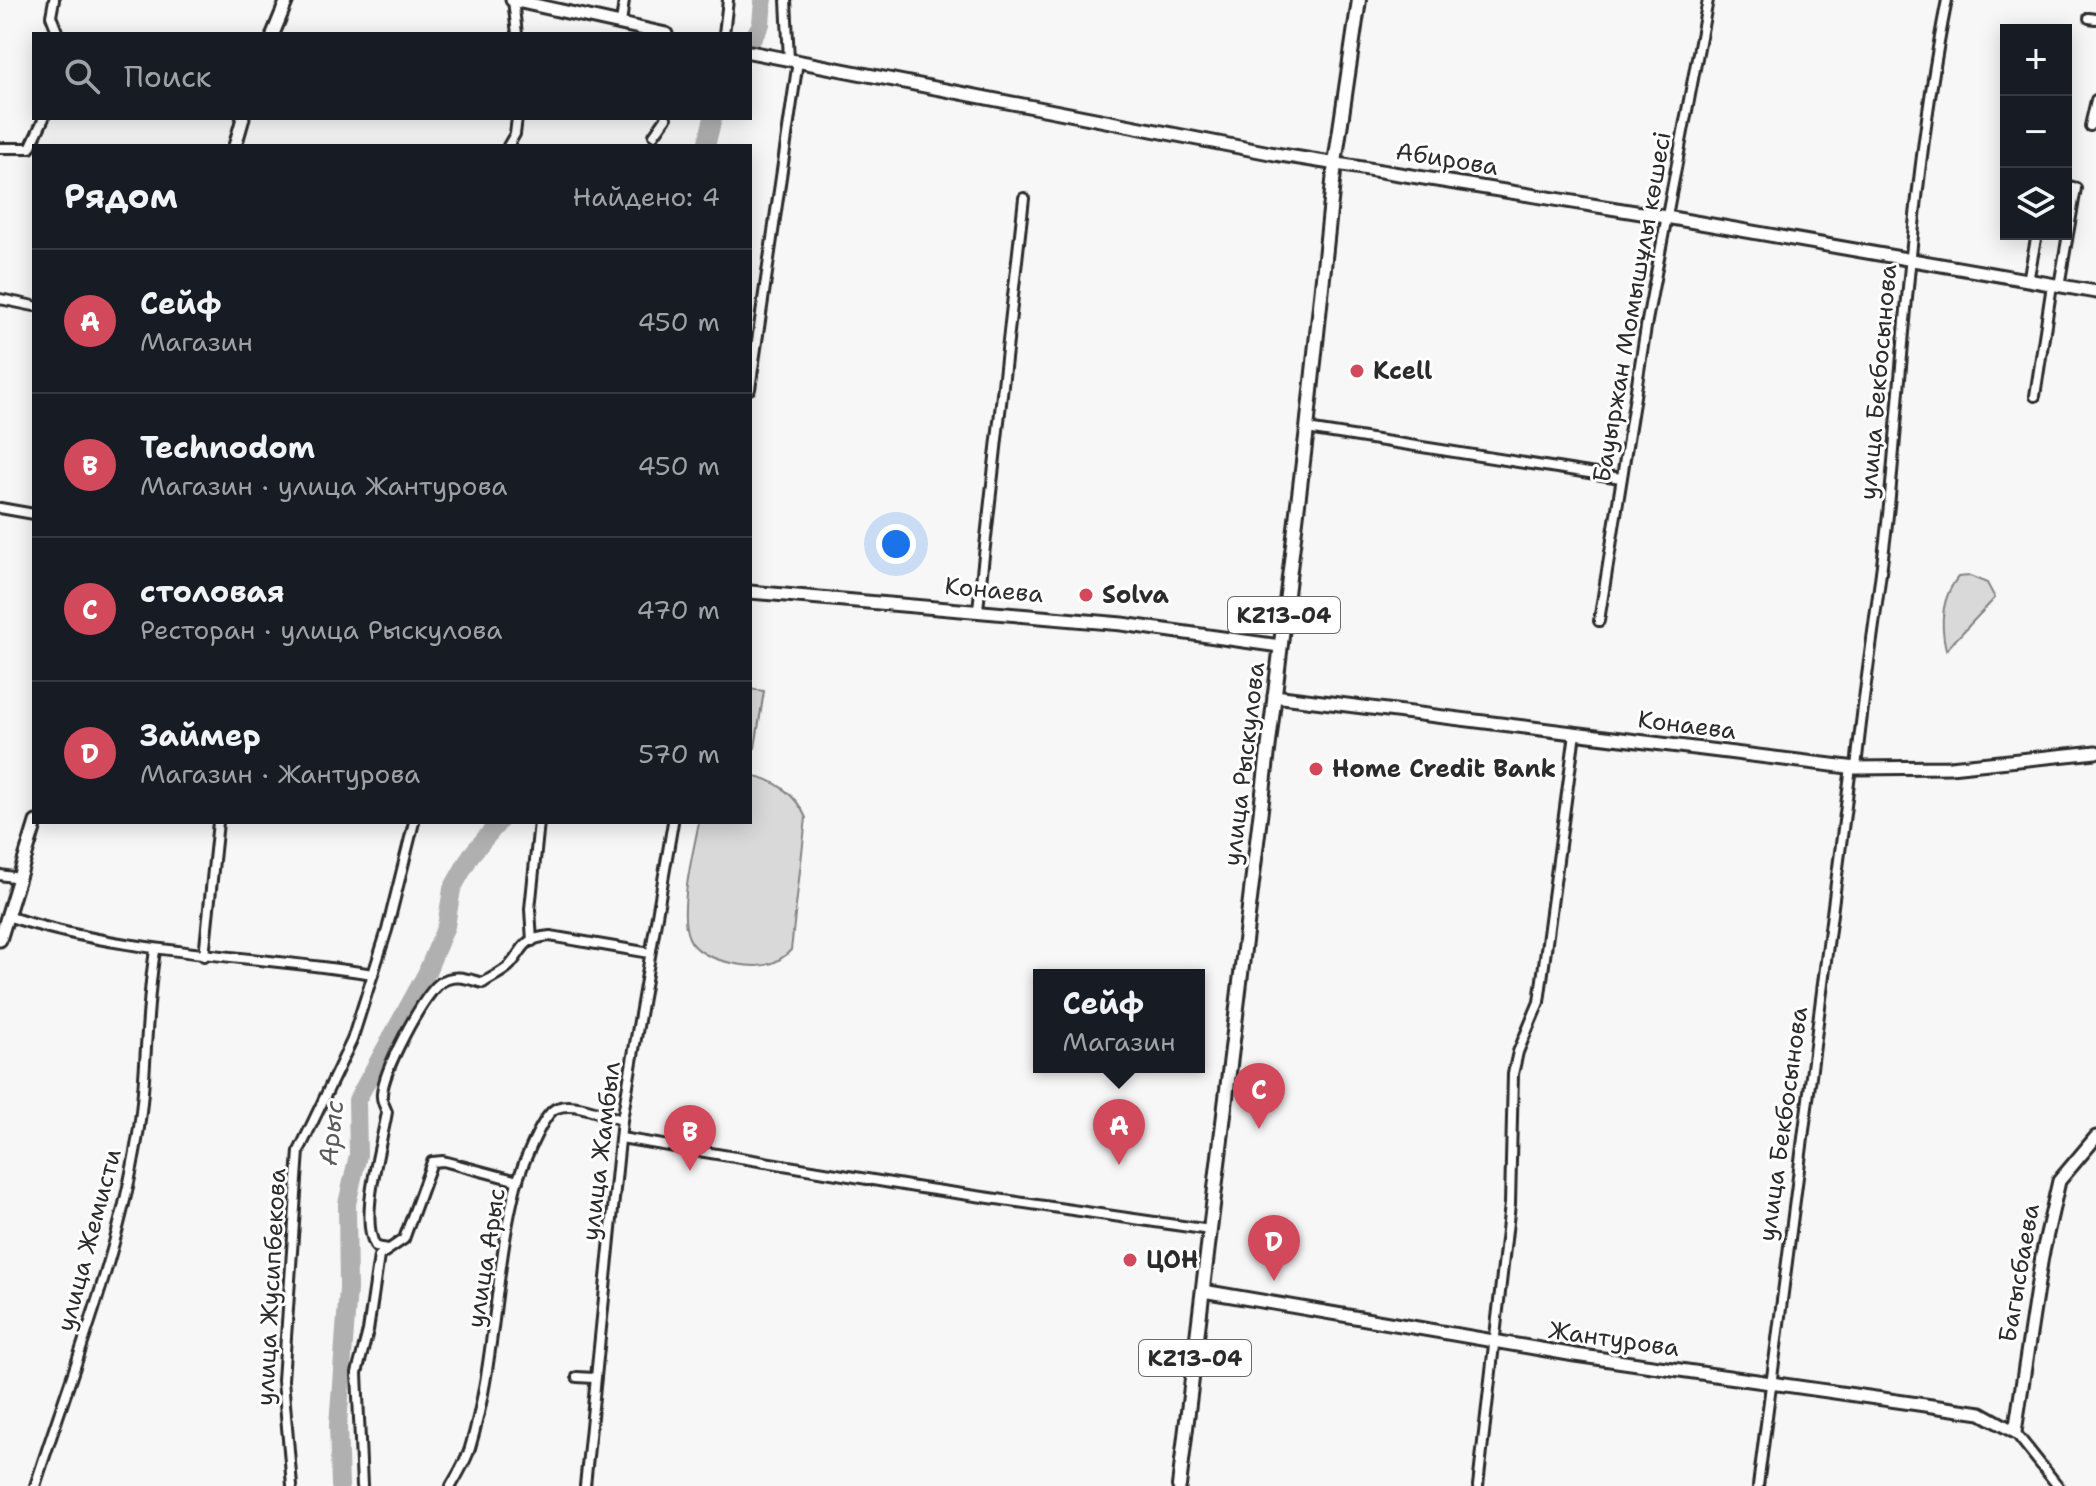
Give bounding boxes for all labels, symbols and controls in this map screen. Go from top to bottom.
map controls [2000,24,2072,240]
button: + [2000,24,2072,96]
search box [32,32,752,120]
icon: search [60,54,104,98]
text: Поиск [124,56,212,97]
button: − [2000,96,2072,168]
street label: Бауыржан Момышұлы көшесі [1585,129,1679,485]
street label: Абирова [1394,135,1501,183]
button: layers [2000,168,2072,240]
text: Рядом [64,173,178,219]
text: Найдено: 4 [573,179,720,214]
street label: улица Бекбосынова [1852,263,1904,501]
text: Сейф [140,283,221,324]
text: A [80,304,100,339]
text: 450 m [637,304,720,339]
text: Магазин [140,324,253,359]
place label: Kcell [1373,355,1432,387]
marker: Kcell [1348,362,1366,380]
text: Technodom [140,427,315,468]
text: B [82,448,98,483]
text: 450 m [637,448,720,483]
text: Магазин · улица Жантурова [140,468,508,503]
your location [876,524,916,564]
street label: Конаева [943,570,1045,610]
text: столовая [140,571,285,612]
place label: Solva [1102,579,1169,611]
marker: Solva [1077,586,1095,604]
text: C [82,592,98,627]
text: 470 m [637,592,720,627]
road number: KZ13-04 [1228,597,1340,633]
text: Ресторан · улица Рыскулова [140,612,502,647]
street label: улица Рыскулова [1216,660,1272,868]
street label: Конаева [1636,703,1738,747]
text: Займер [140,715,261,756]
text: D [81,736,99,771]
text: 570 m [638,736,720,771]
place label: Home Credit Bank [1332,753,1556,785]
text: Магазин · Жантурова [140,756,420,791]
marker: Home Credit Bank [1307,760,1325,778]
popup [1033,969,1205,1073]
text: Сейф [1063,983,1144,1024]
street label: улица Бекбосынова [1751,1004,1815,1243]
text: Магазин [1063,1024,1175,1059]
street label: улица Жамбыл [574,1060,628,1242]
pin: C [1233,1063,1285,1129]
water label: Арыс [310,1098,351,1167]
pin: A [1093,1099,1145,1165]
pin: B [664,1105,716,1171]
street label: улица Жемисти [49,1145,129,1335]
street label: улица Жусипбекова [249,1167,293,1407]
street label: улица Арыс [459,1186,513,1330]
street label: Багысбаева [1991,1201,2047,1345]
pin: D [1248,1215,1300,1281]
place label: ЦОН [1146,1244,1198,1276]
marker: ЦОН [1121,1251,1139,1269]
street label: Жантурова [1547,1314,1681,1364]
road number: KZ13-04 [1139,1340,1251,1376]

